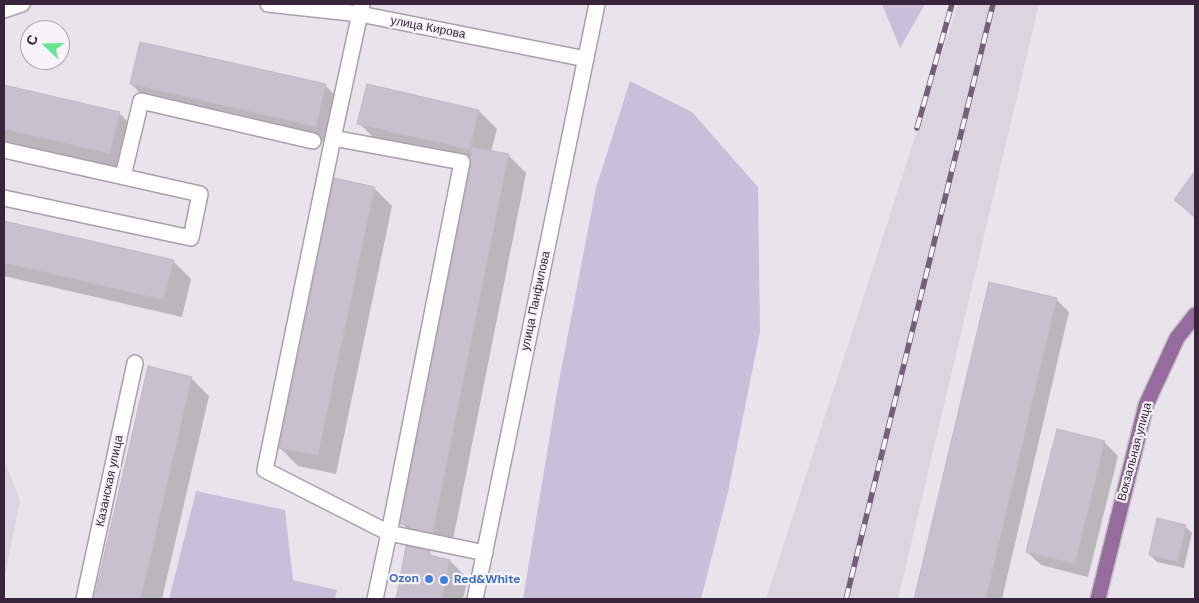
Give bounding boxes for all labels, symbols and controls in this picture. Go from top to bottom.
street label: улица Кирова [389,14,467,42]
north arrow [20,20,70,70]
text: С [22,32,42,48]
street label: улица Панфилова [518,250,554,352]
street label: Вокзальная улица [1115,401,1155,503]
street label: Казанская улица [93,434,127,528]
place label: Ozon [389,572,419,586]
marker: Ozon [423,573,435,585]
place label: Red&White [454,573,520,587]
marker: Red&White [438,574,450,586]

